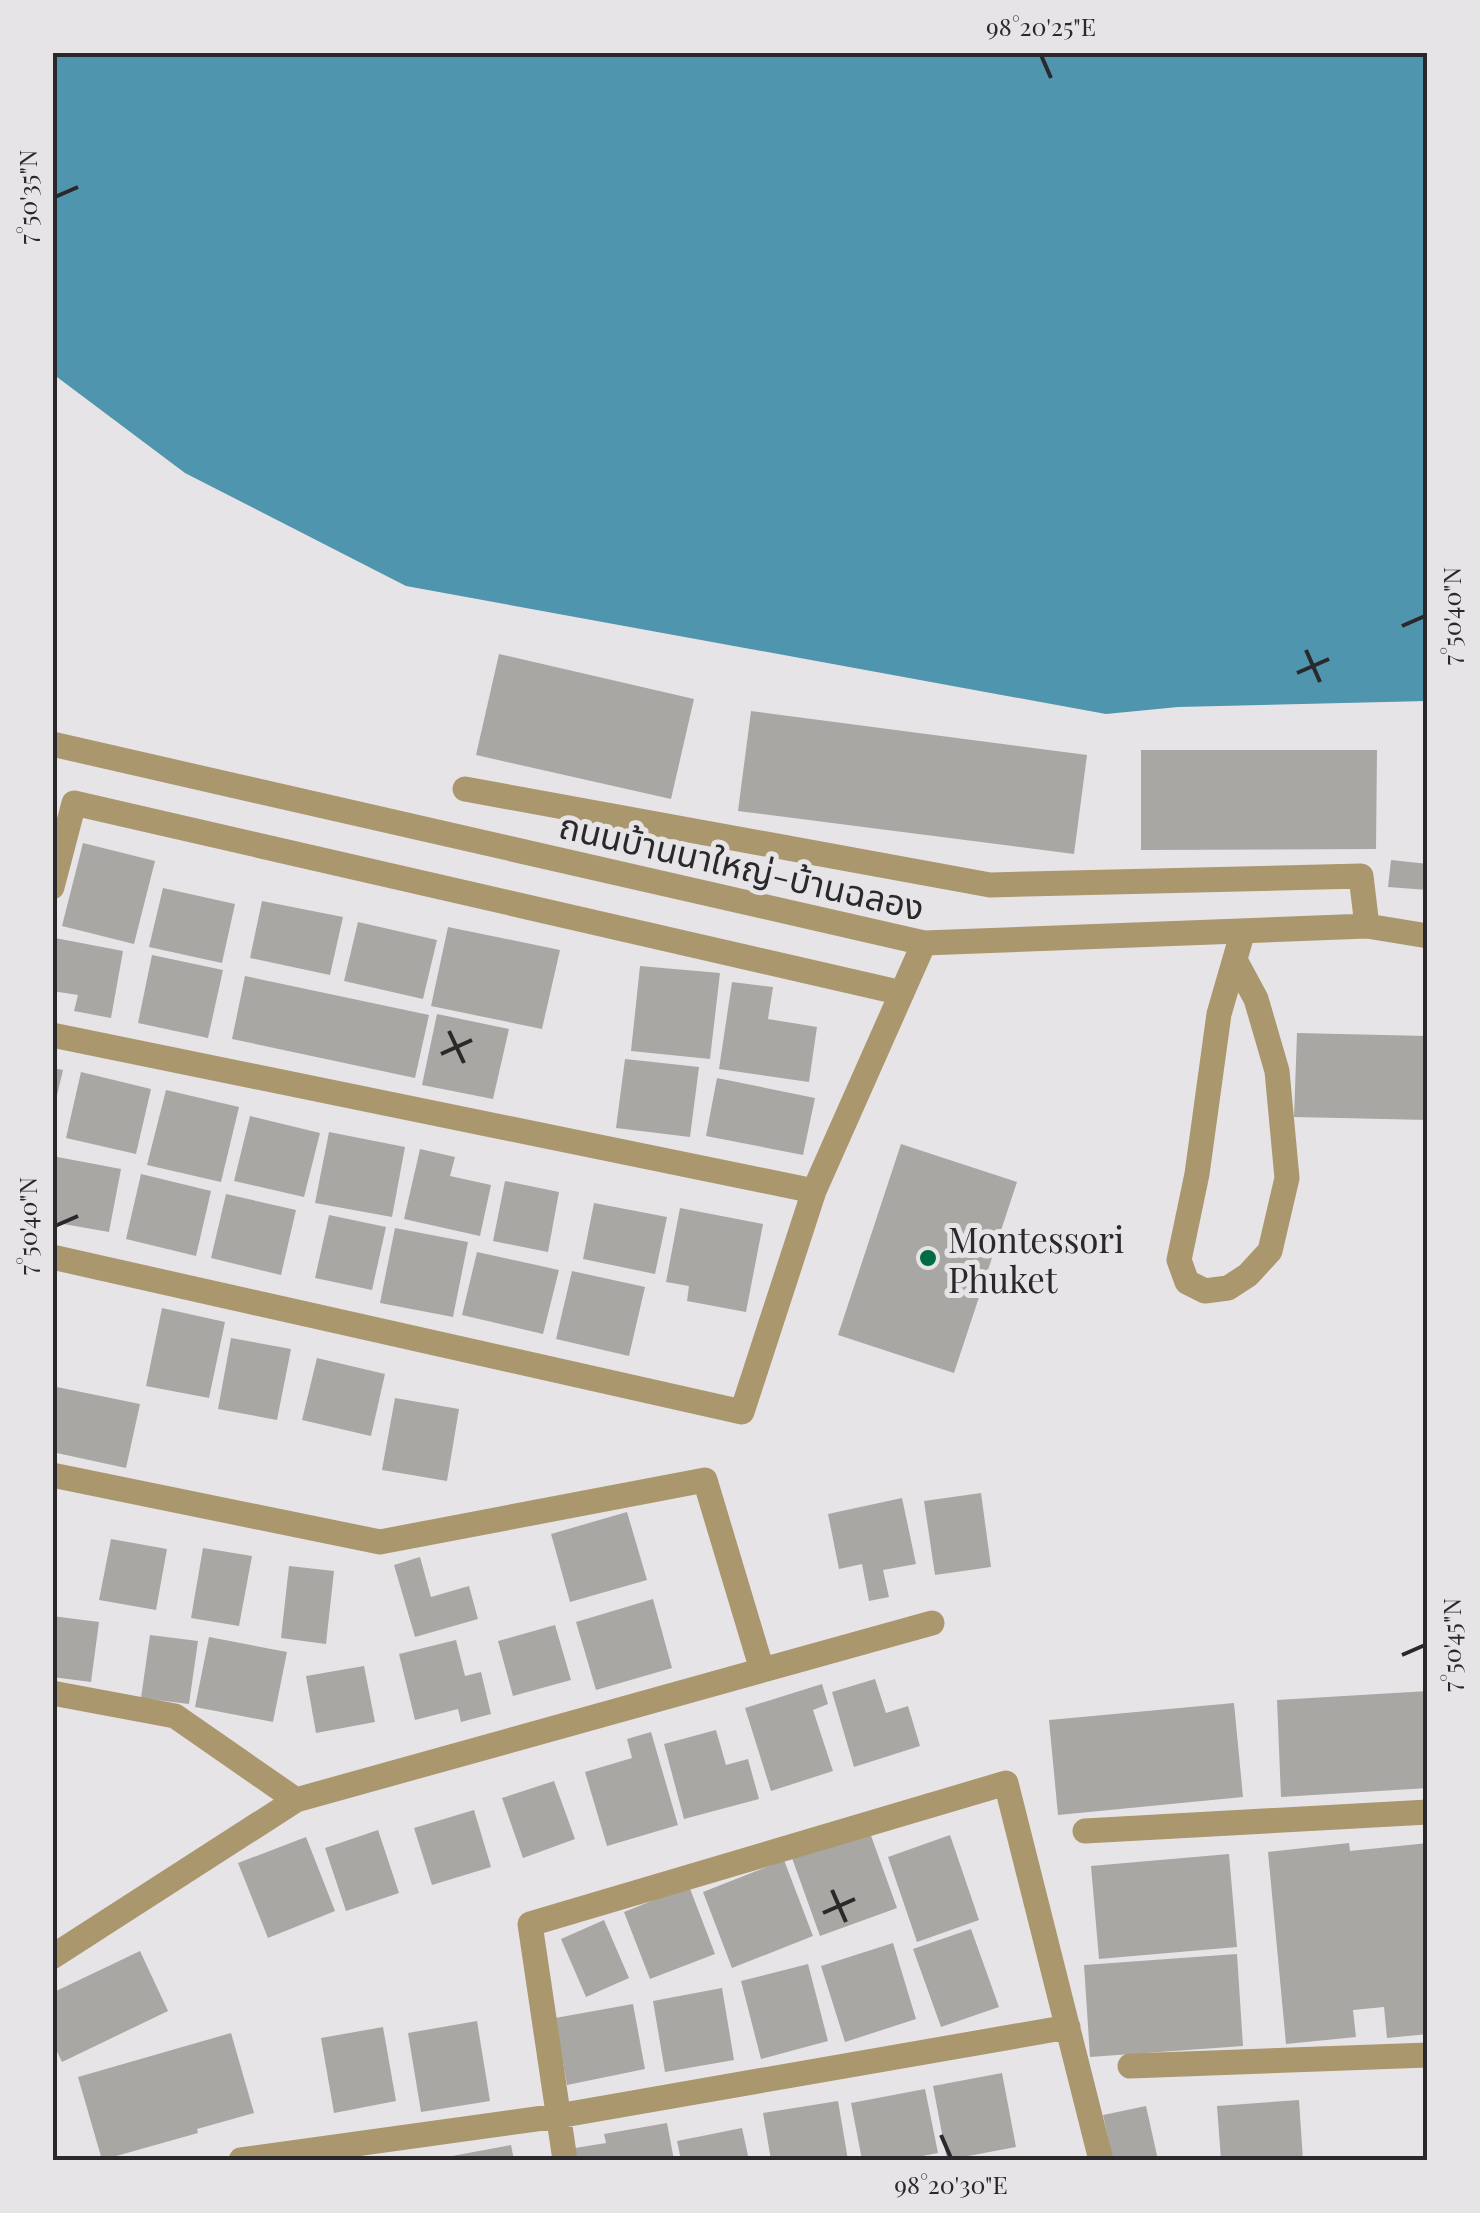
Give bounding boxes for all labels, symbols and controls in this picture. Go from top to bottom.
text: 98°20'25"E [986,9,1096,42]
text: 7°50'35"N [10,150,43,244]
text: 7°50'40"N [1434,567,1467,665]
street label: ถนนบ้านนาใหญ่-บ้านฉลอง [555,800,929,930]
text: 7°50'40"N [10,1177,43,1275]
place label: Montessori Phuket [948,1215,1124,1302]
marker: Montessori Phuket [917,1247,939,1269]
text: 7°50'45"N [1434,1598,1467,1692]
text: 98°20'30"E [894,2167,1008,2200]

